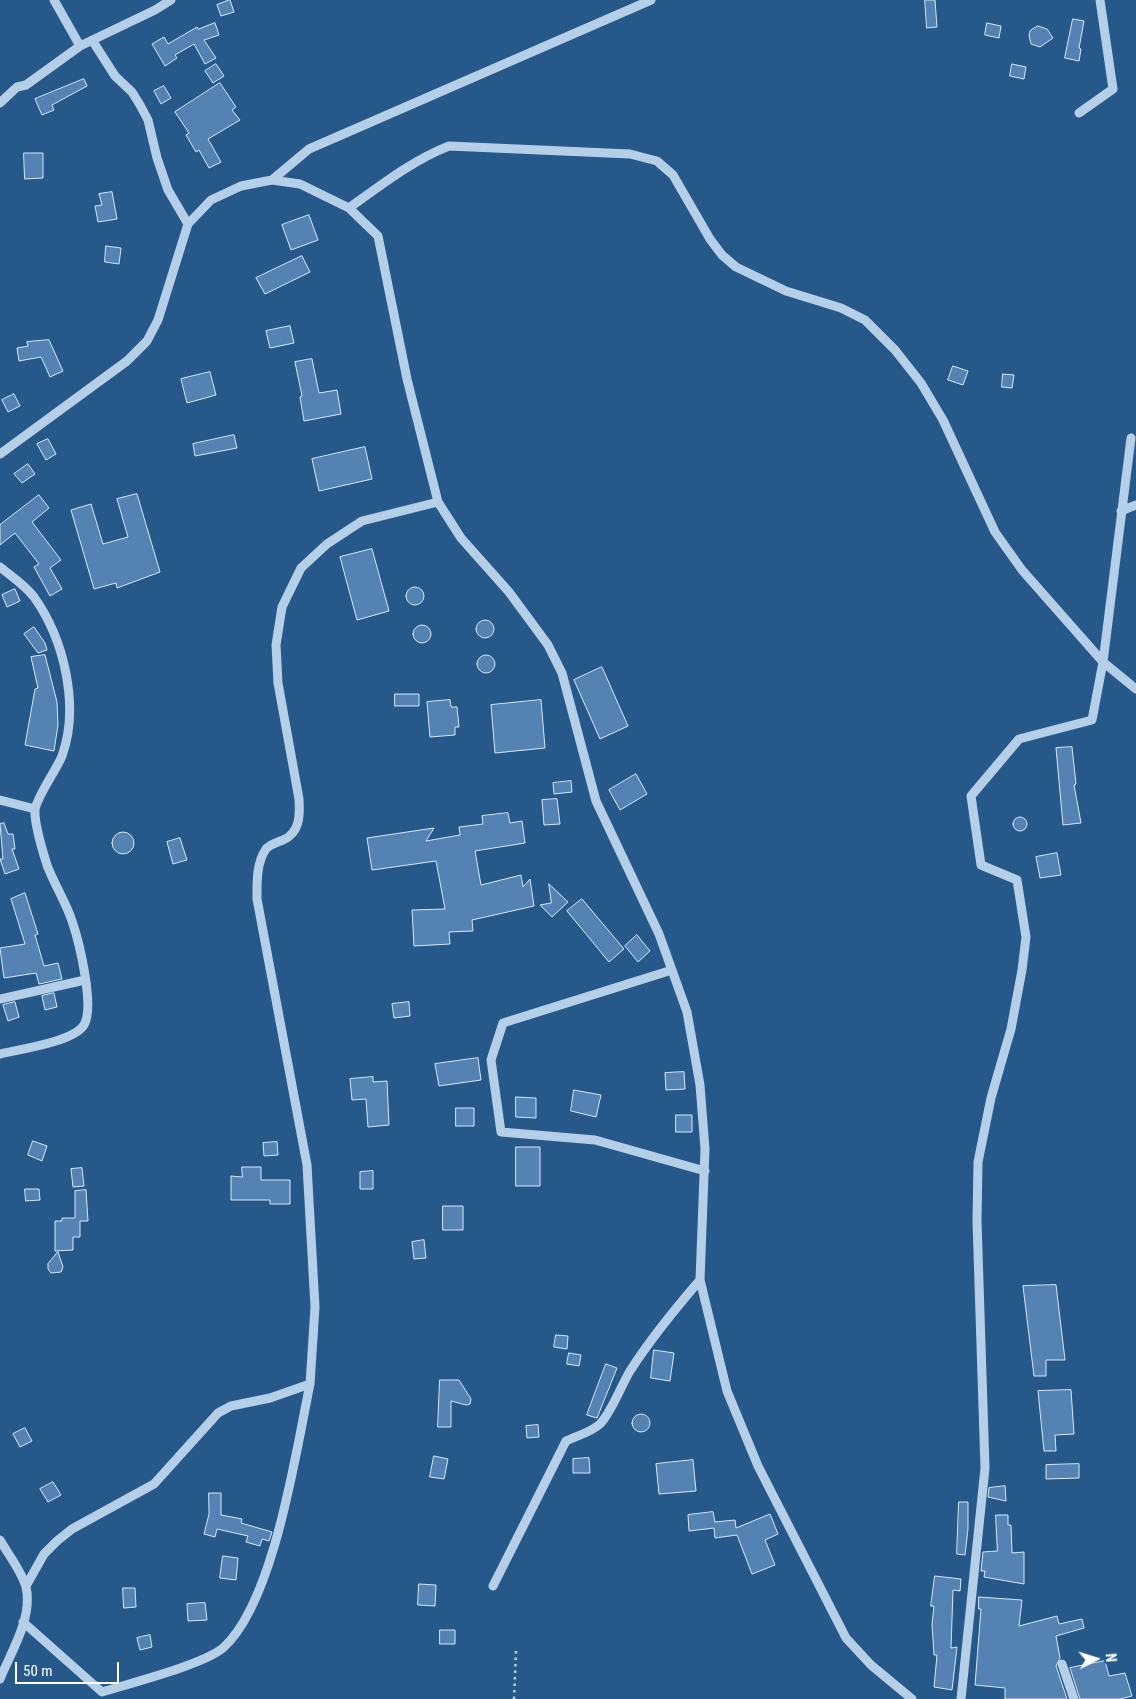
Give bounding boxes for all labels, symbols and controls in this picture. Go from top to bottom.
north arrow [1071,1634,1121,1684]
scale bar [18,1652,121,1684]
text: N [1103,1653,1119,1663]
text: 50 m [23,1662,53,1680]

